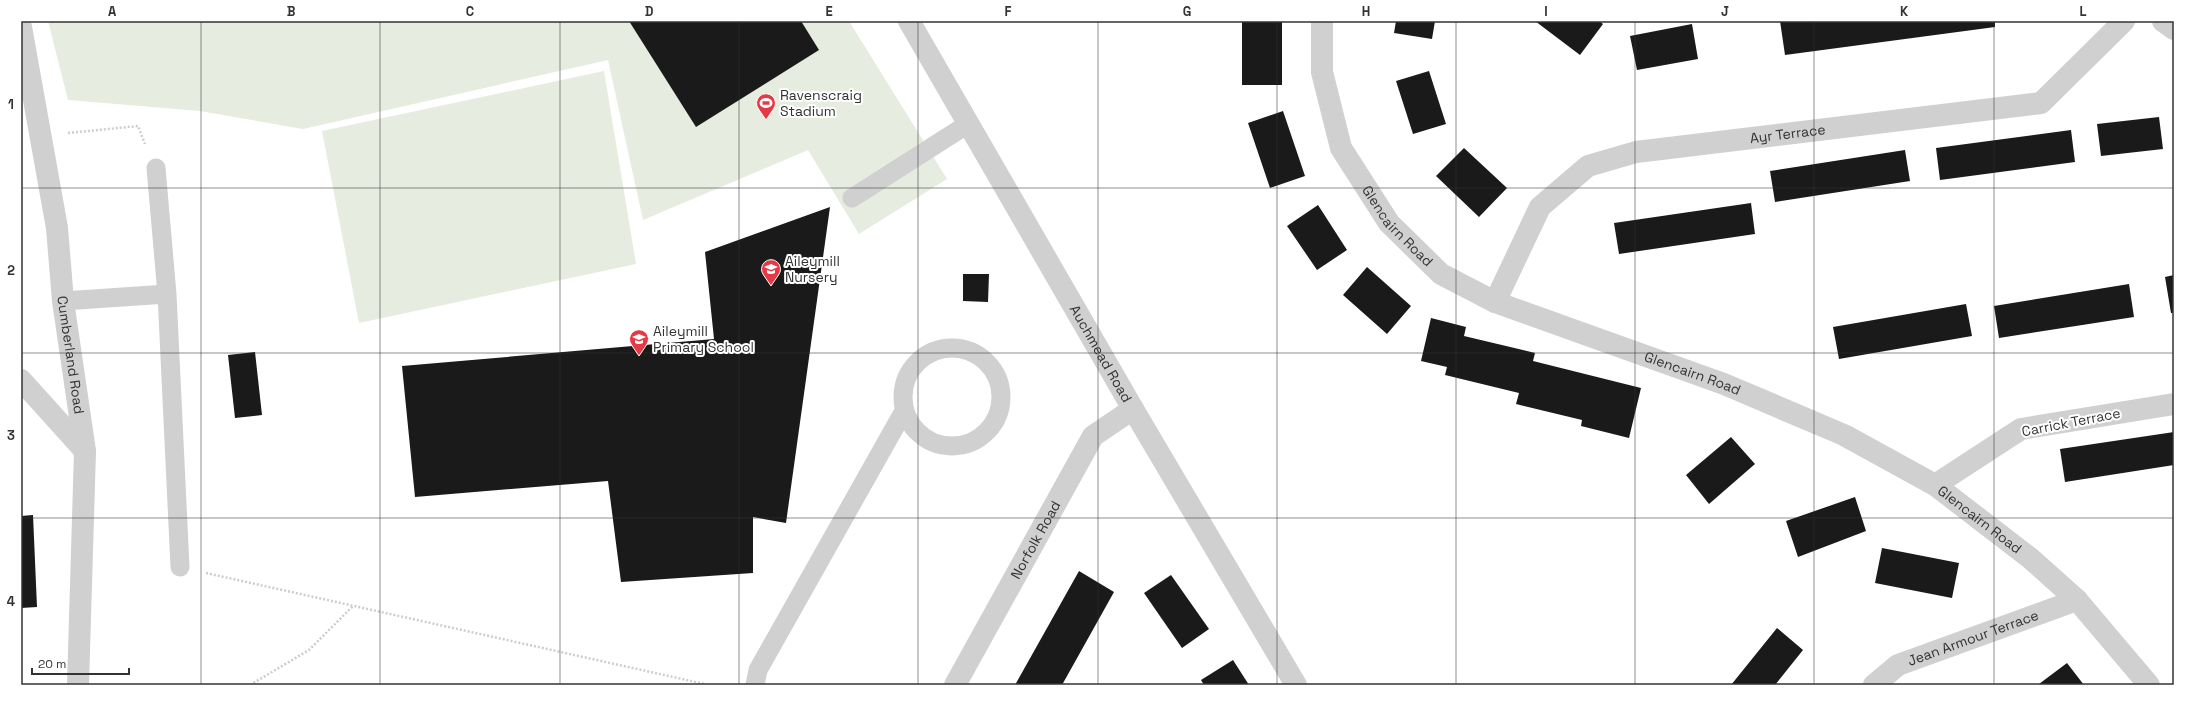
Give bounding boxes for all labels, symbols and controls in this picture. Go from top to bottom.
text: A [108,3,117,20]
text: B [287,3,296,20]
text: C [466,3,474,20]
text: D [645,3,654,20]
text: E [825,3,833,20]
text: F [1005,3,1012,20]
text: G [1183,3,1191,20]
text: H [1362,3,1370,20]
text: I [1544,3,1548,20]
text: J [1721,3,1729,20]
text: K [1900,3,1909,20]
text: L [2079,3,2087,20]
place label: Ravenscraig Stadium [780,86,862,120]
sports icon: Ravenscraig Stadium [755,92,777,120]
text: 1 [8,96,14,113]
street label: Ayr Terrace [1749,120,1826,147]
street label: Glencairn Road [1358,182,1437,270]
place label: Aileymill Nursery [785,252,840,286]
school or university icon: Aileymill Nursery [760,258,782,286]
text: 2 [7,262,15,279]
street label: Cumberland Road [54,295,88,415]
street label: Auchmead Road [1066,302,1136,406]
place label: Aileymill Primary School [653,322,754,356]
school or university icon: Aileymill Primary School [628,328,650,356]
street label: Glencairn Road [1642,347,1744,399]
street label: Carrick Terrace [2020,404,2122,440]
text: 3 [7,427,15,444]
street label: Glencairn Road [1934,481,2025,557]
street label: Norfolk Road [1007,498,1064,582]
text: 4 [7,593,15,610]
street label: Jean Armour Terrace [1905,606,2041,670]
scale bar [32,650,129,676]
text: 20 m [38,656,66,672]

